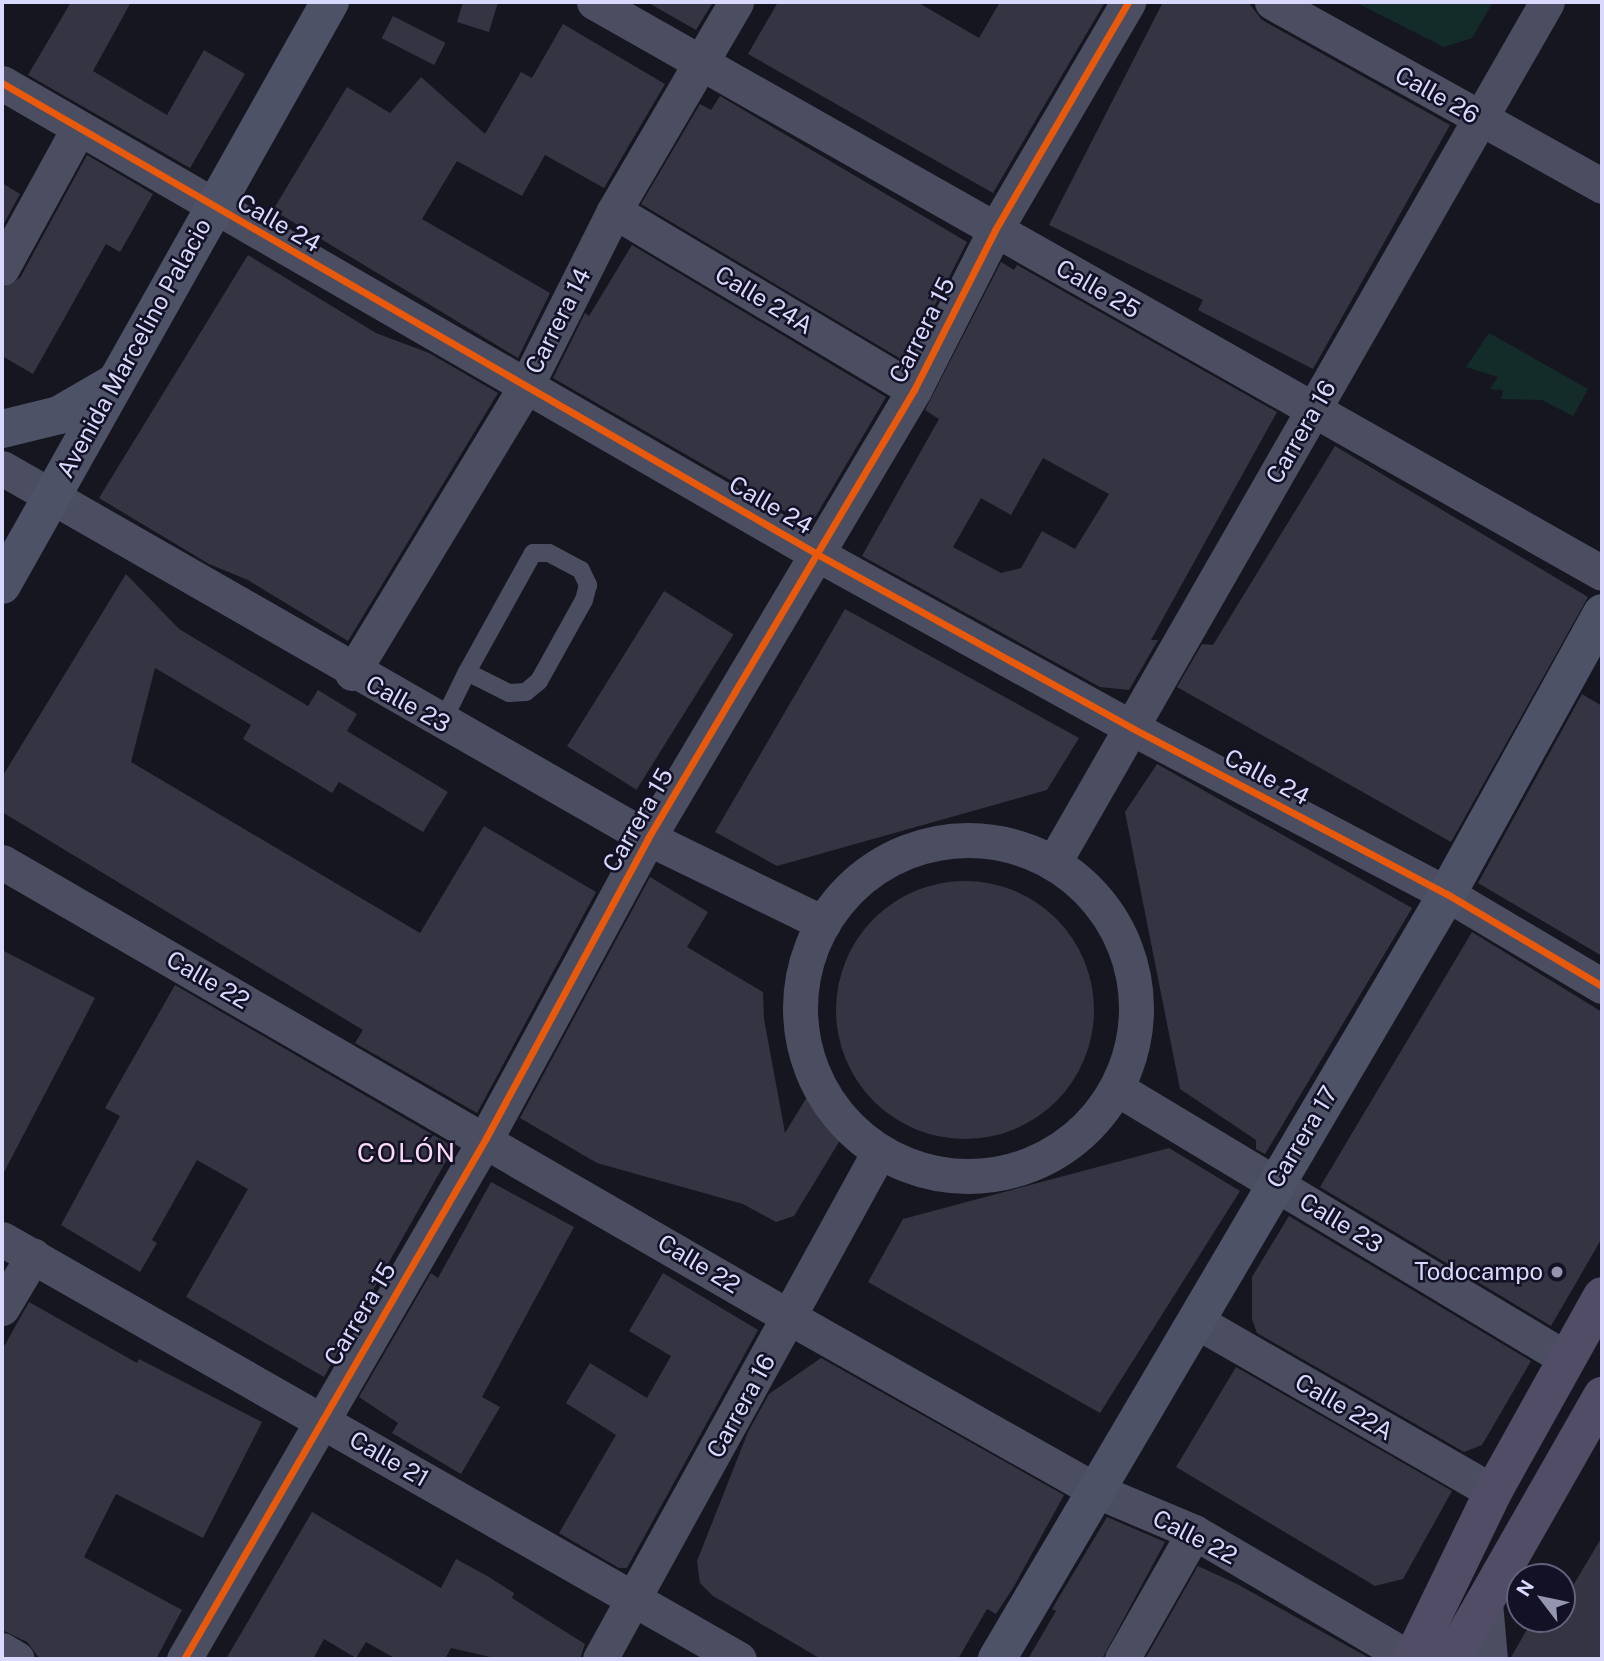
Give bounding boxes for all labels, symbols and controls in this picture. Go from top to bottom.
street label: Calle 26 [1390,60,1484,130]
street label: Calle 24 [232,188,326,258]
street label: Avenida Marcelino Palacio [51,213,217,483]
street label: Calle 25 [1051,253,1145,325]
street label: Calle 24A [710,260,818,340]
street label: Carrera 14 [519,263,597,379]
street label: Carrera 15 [883,272,961,388]
street label: Carrera 16 [1260,375,1342,489]
street label: Calle 24 [724,470,818,540]
street label: Calle 23 [361,669,455,739]
street label: Calle 24 [1220,743,1314,811]
street label: Carrera 15 [597,763,679,877]
street label: Calle 22 [161,945,255,1015]
street label: Carrera 17 [1260,1081,1344,1193]
district label: COLÓN [358,1137,456,1169]
street label: Calle 23 [1294,1187,1388,1259]
street label: Calle 22 [652,1228,746,1300]
street label: Carrera 15 [318,1257,402,1371]
place label: Todocampo [1414,1258,1543,1286]
marker: Todocampo [1549,1264,1565,1280]
street label: Carrera 16 [701,1349,781,1463]
street label: Calle 22A [1290,1367,1398,1447]
street label: Calle 21 [344,1425,434,1493]
street label: Calle 22 [1148,1503,1242,1571]
north arrow [1506,1563,1576,1633]
text: N [1512,1576,1538,1600]

